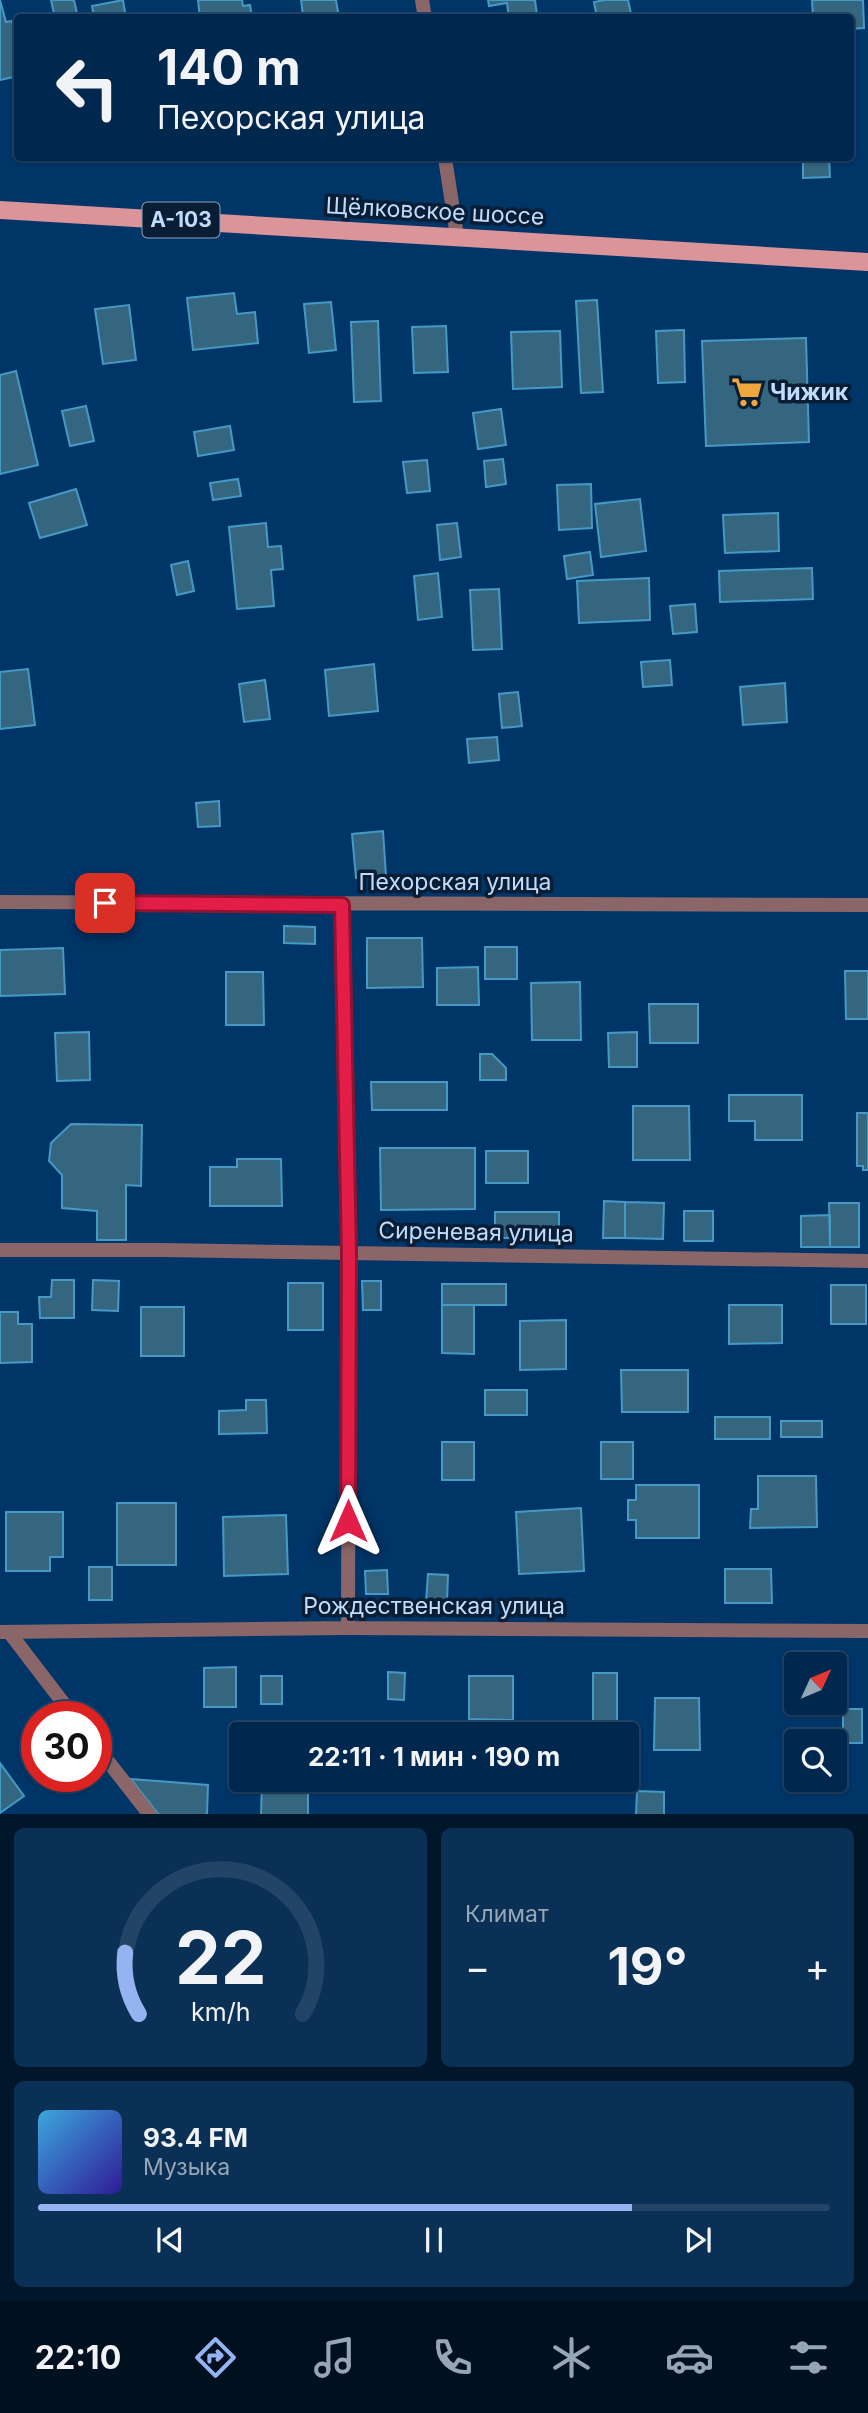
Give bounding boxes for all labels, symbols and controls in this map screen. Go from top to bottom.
text: 140 m [157,38,301,97]
icon: left [42,42,133,133]
text: Пехорская улица [157,98,426,137]
street label: Щёлковское шоссе [325,191,545,231]
road number: А-103 [142,202,220,238]
supermarket icon: Чижик [730,375,764,409]
place label: Чижик [770,378,849,406]
street label: Пехорская улица [359,868,552,896]
pin [75,873,135,933]
icon: arrive [86,884,124,922]
street label: Сиреневая улица [378,1216,574,1248]
position arrow [311,1484,385,1558]
street label: Рождественская улица [303,1592,565,1620]
north arrow [784,1652,847,1715]
map controls [784,1652,847,1792]
speed limit sign: 30 [21,1701,112,1792]
button: search [784,1729,847,1792]
text: 22:11 · 1 мин · 190 m [308,1741,560,1772]
text: Климат [465,1900,549,1928]
text: 22 [175,1913,266,2002]
text: 19° [607,1935,688,1998]
text: − [465,1944,490,1990]
text: + [805,1944,830,1990]
text: km/h [191,1996,250,2026]
text: 93.4 FM [143,2122,248,2153]
text: Музыка [143,2153,230,2181]
icon: previous [151,2221,189,2259]
icon: pause [415,2221,453,2259]
icon: next [679,2221,717,2259]
icon: directions [191,2333,240,2382]
icon: music [310,2333,359,2382]
icon: phone [428,2333,477,2382]
icon: climate [547,2333,596,2382]
icon: car [665,2333,714,2382]
icon: filters [784,2333,833,2382]
text: 22:10 [35,2338,121,2377]

